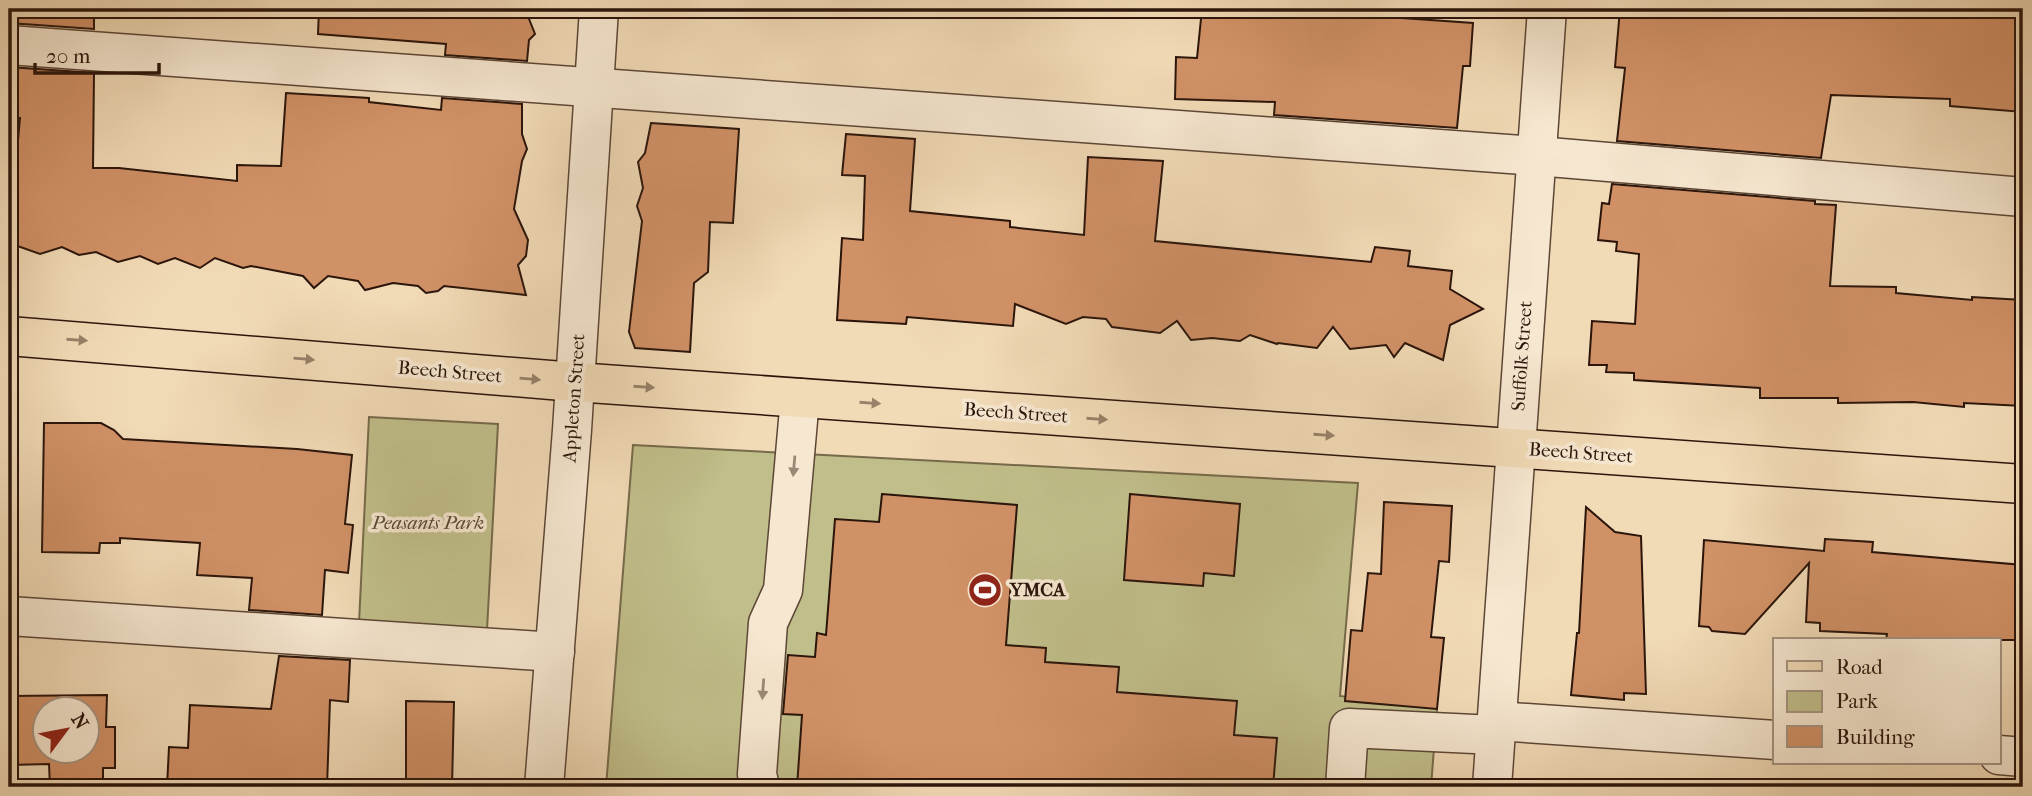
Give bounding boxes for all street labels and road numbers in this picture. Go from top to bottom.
street label: Suffolk Street [1507,300,1537,412]
street label: Appleton Street [558,333,589,464]
street label: Beech Street [397,356,503,388]
street label: Beech Street [963,398,1069,428]
street label: Beech Street [1528,438,1634,468]

